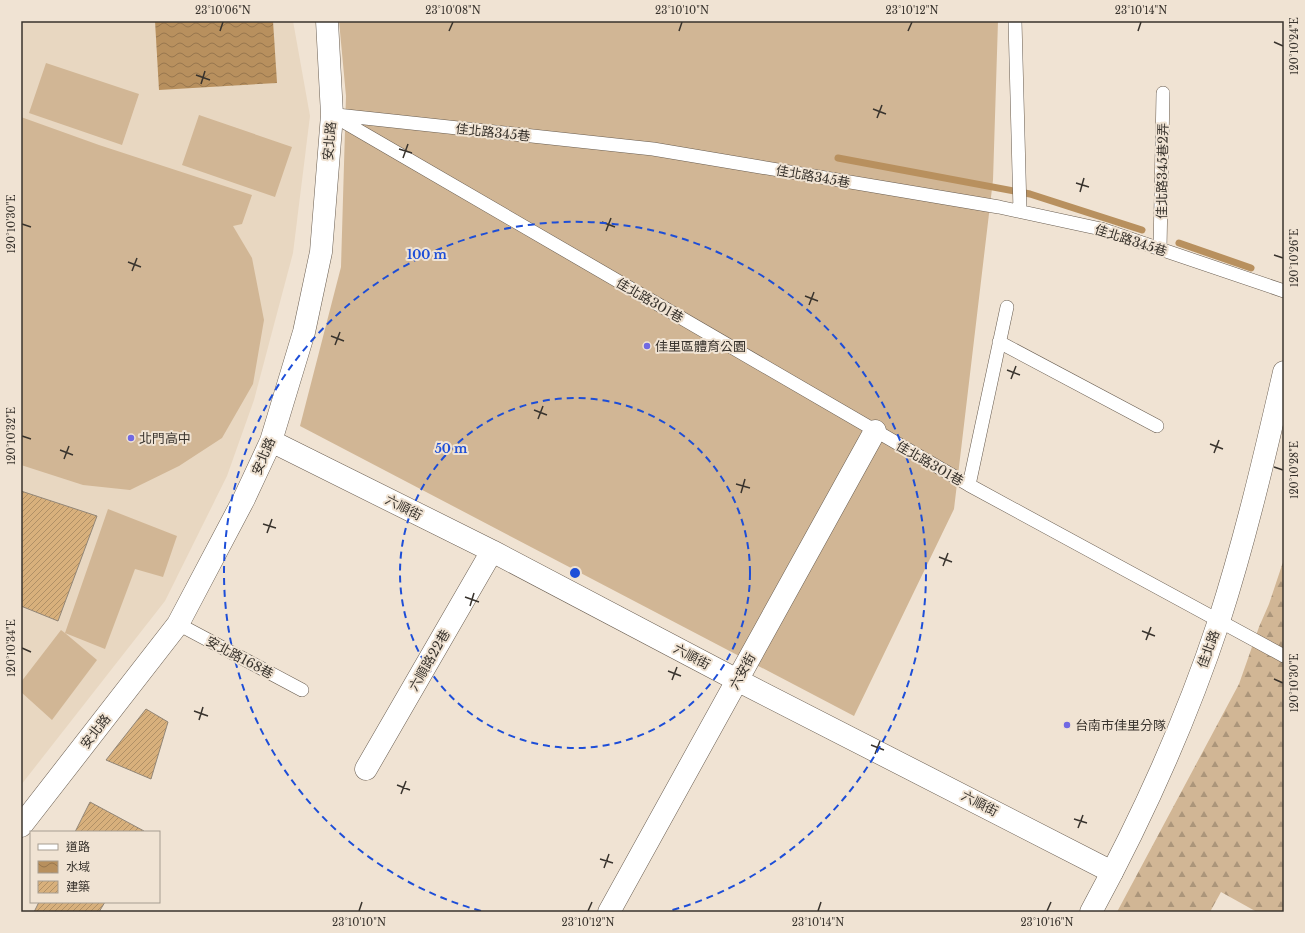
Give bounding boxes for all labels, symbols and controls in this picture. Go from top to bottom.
text: 23°10'06"N [195,4,251,17]
text: 23°10'08"N [425,4,481,17]
text: 23°10'10"N [655,4,709,17]
text: 23°10'12"N [886,4,938,17]
text: 23°10'14"N [1115,4,1167,17]
text: 120°10'24"E [1288,17,1301,75]
street label: 佳北路345巷 [455,120,531,145]
street label: 安北路 [319,121,340,161]
street label: 佳北路345巷2弄 [1153,123,1172,219]
street label: 佳北路345巷 [775,162,851,191]
text: 120°10'30"E [5,194,18,254]
street label: 佳北路345巷 [1093,221,1169,260]
text: 120°10'26"E [1288,229,1301,287]
text: 100 m [407,247,448,262]
street label: 佳北路301巷 [613,274,687,327]
place label: 佳里區體育公園 [655,338,746,355]
marker: 佳里區體育公園 [642,341,652,351]
text: 120°10'32"E [5,407,18,465]
place label: 北門高中 [139,430,191,447]
marker: 北門高中 [126,433,136,443]
street label: 安北路 [248,435,279,477]
street label: 佳北路301巷 [893,437,967,490]
text: 50 m [435,441,468,456]
text: 120°10'28"E [1288,441,1301,499]
street label: 六順街 [383,491,425,524]
centre of rings [568,566,582,580]
text: 120°10'34"E [5,619,18,677]
street label: 六順路22巷 [405,627,454,694]
street label: 佳北路 [1194,628,1223,670]
street label: 安北路168巷 [203,633,276,682]
street label: 六順街 [671,640,713,673]
street label: 六安街 [726,650,759,692]
text: 120°10'30"E [1288,653,1301,713]
street label: 安北路 [77,711,114,752]
place label: 台南市佳里分隊 [1075,717,1166,734]
marker: 台南市佳里分隊 [1062,720,1072,730]
street label: 六順街 [959,787,1001,820]
legend [30,831,160,903]
text: 道路 [66,839,90,854]
text: 水域 [66,859,90,874]
text: 建築 [66,879,90,894]
text: 23°10'10"N [332,916,386,929]
text: 23°10'12"N [562,916,614,929]
text: 23°10'14"N [792,916,844,929]
text: 23°10'16"N [1020,916,1074,929]

